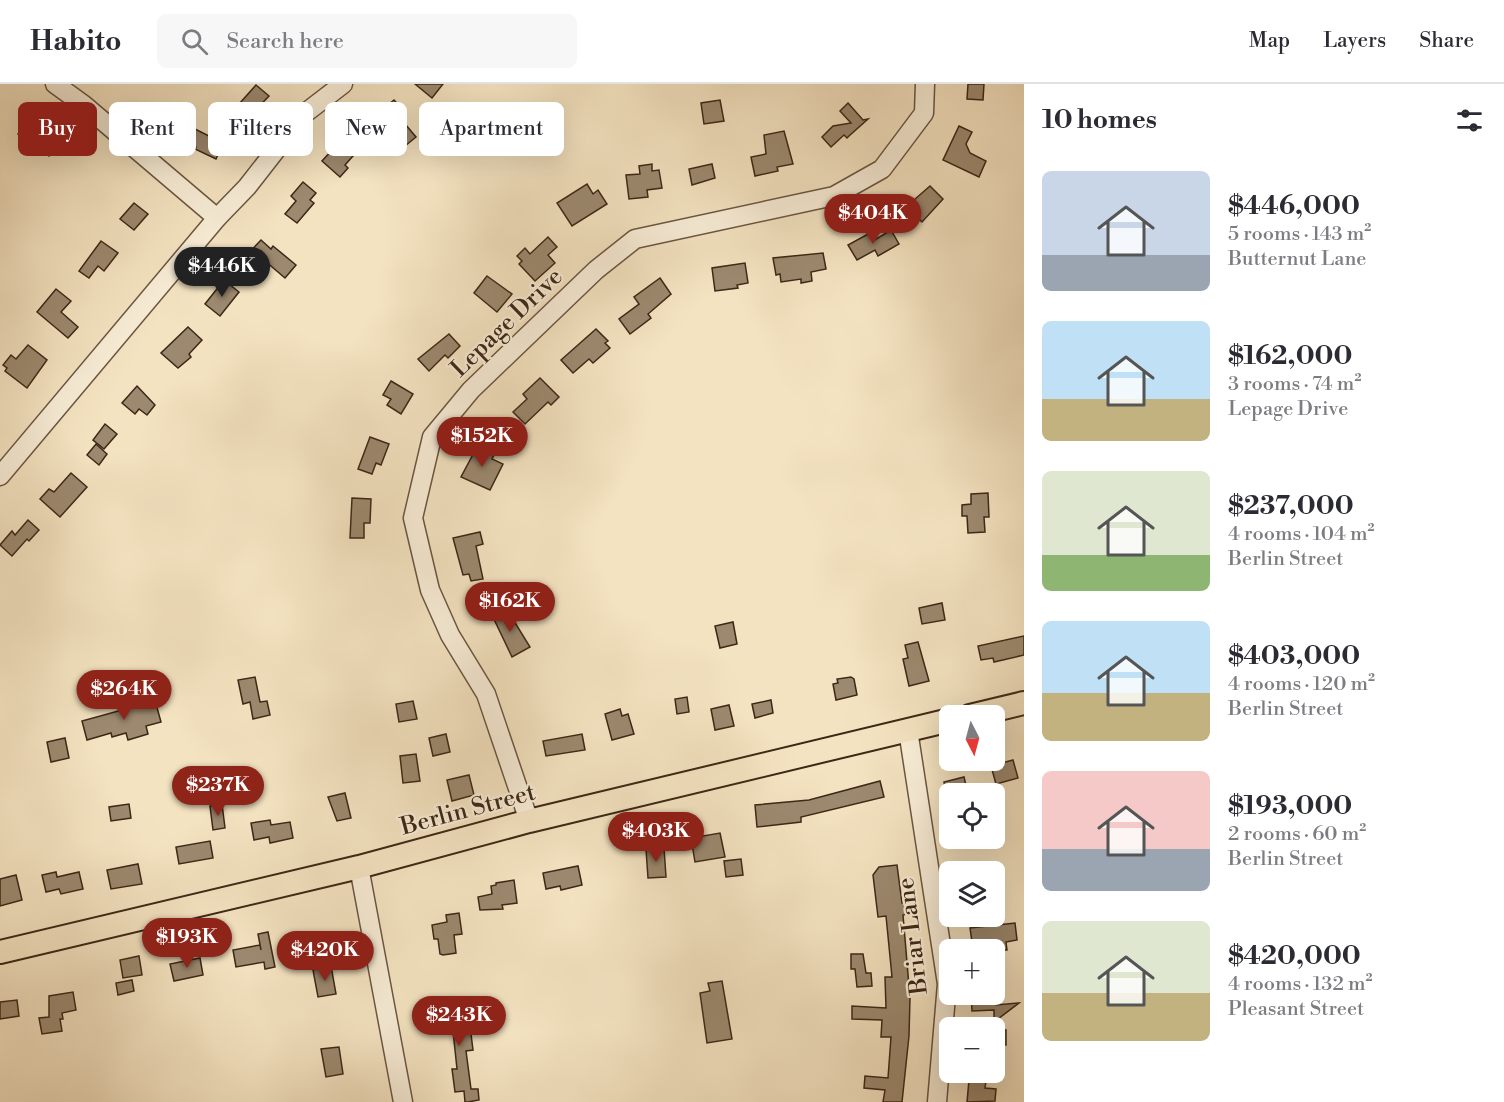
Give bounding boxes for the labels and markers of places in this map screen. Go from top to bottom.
pin: $404K [831,194,915,245]
pin: $446K [180,247,264,298]
pin: $152K [440,417,524,468]
pin: $162K [468,582,552,633]
pin: $264K [82,670,166,721]
pin: $237K [176,766,260,817]
pin: $403K [614,812,698,863]
pin: $193K [145,918,229,969]
pin: $420K [283,931,367,982]
pin: $243K [417,996,501,1047]

